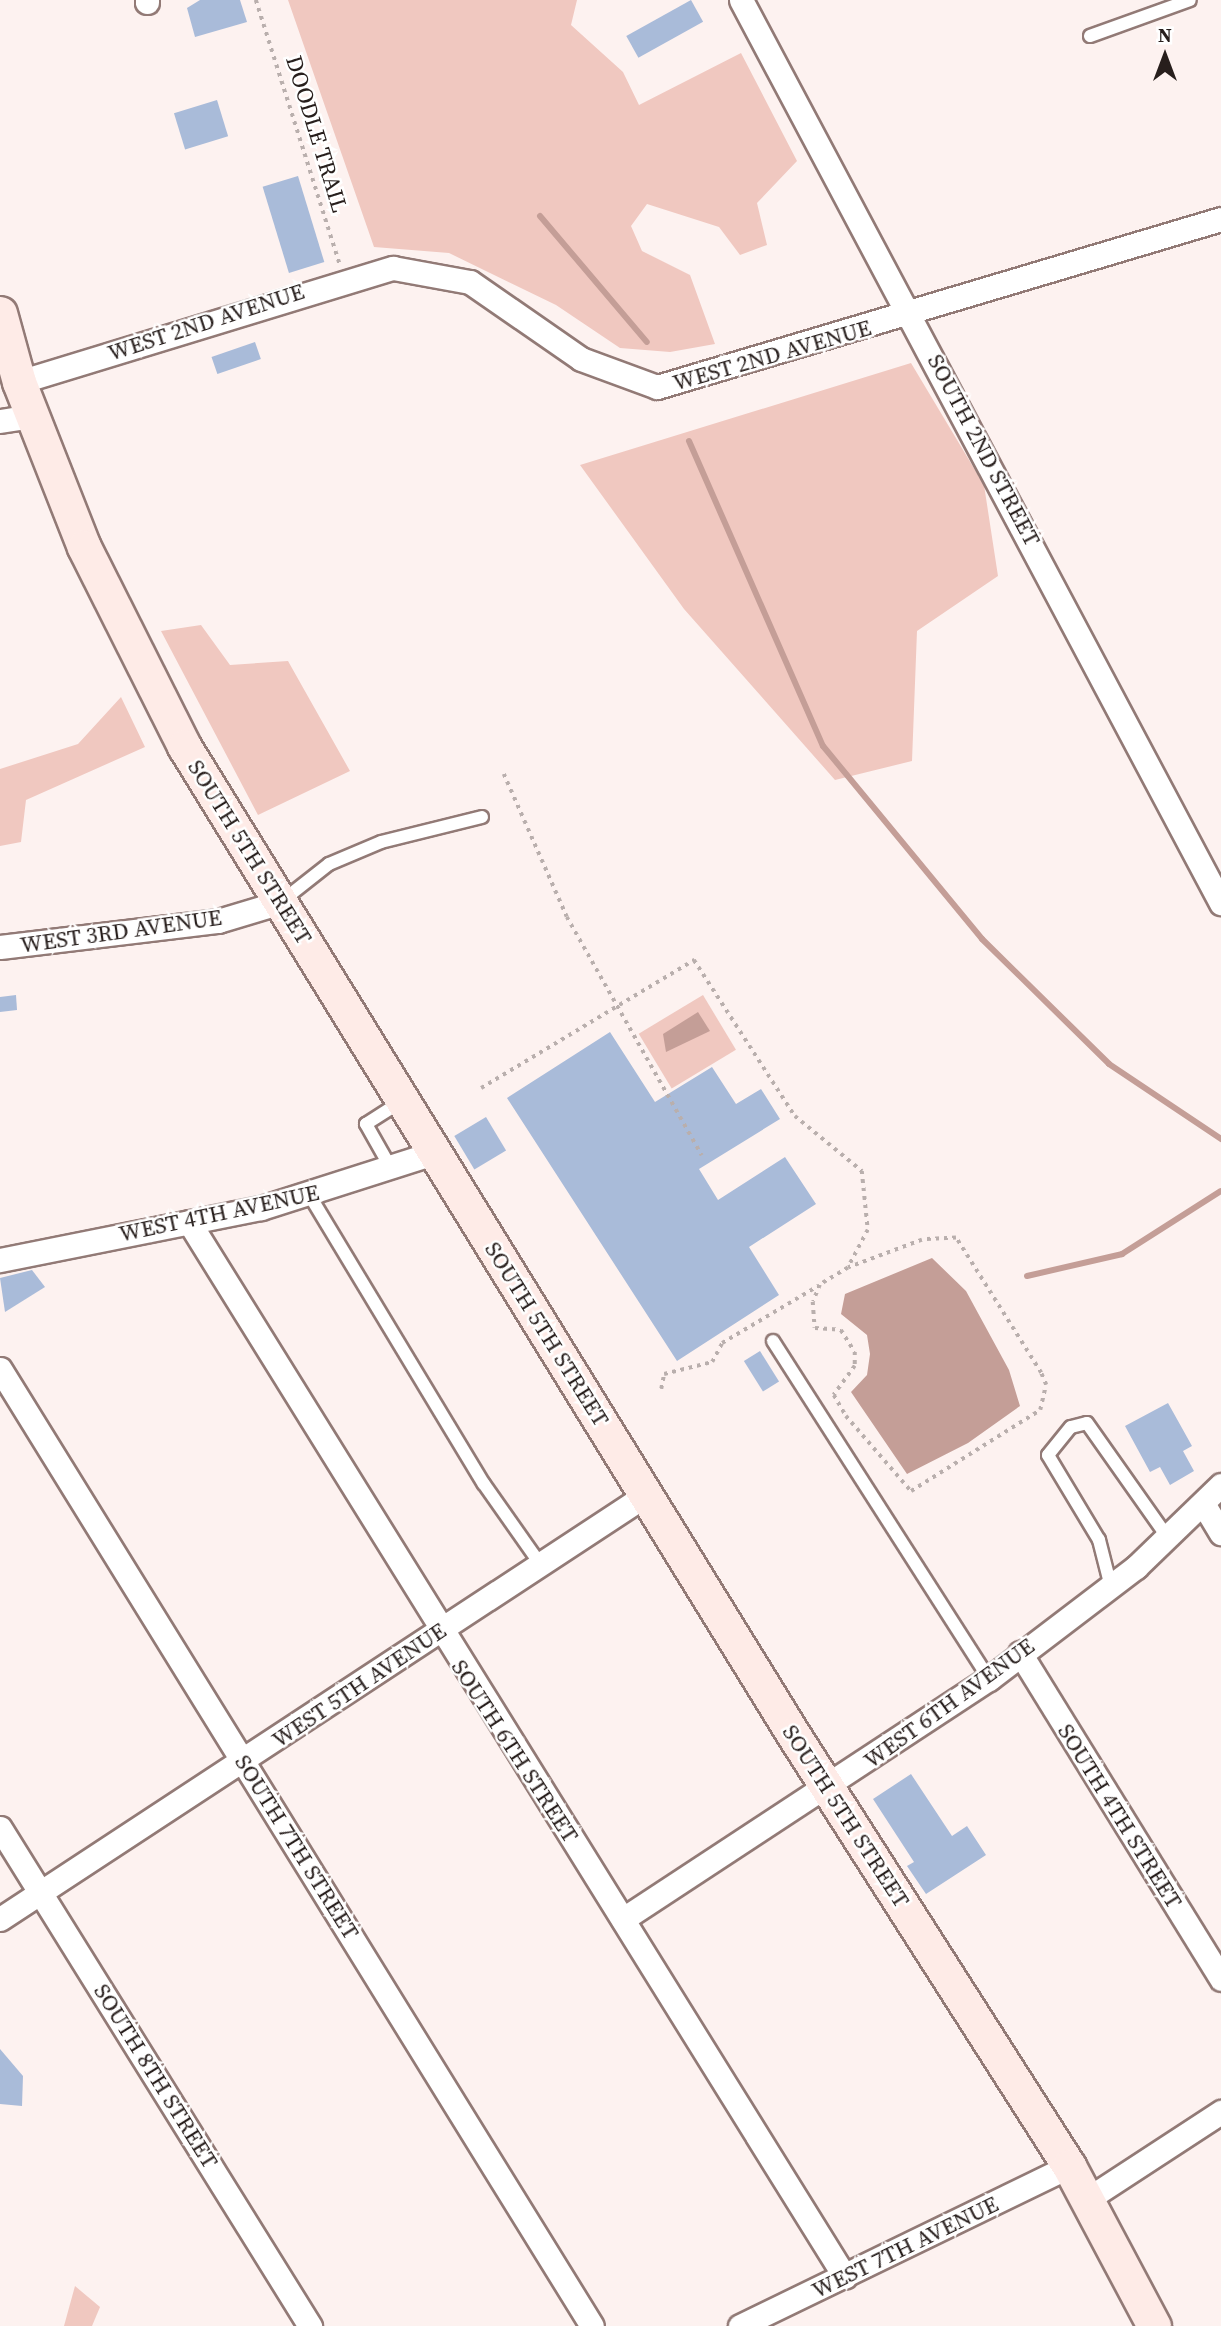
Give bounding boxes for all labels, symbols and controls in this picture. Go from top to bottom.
north arrow [1130,21,1200,91]
text: N [1158,22,1172,48]
street label: DOODLE TRAIL [280,52,354,216]
street label: WEST 2ND AVENUE [104,277,308,367]
street label: WEST 2ND AVENUE [669,313,875,397]
street label: SOUTH 2ND STREET [922,349,1046,551]
street label: SOUTH 5TH STREET [182,755,318,949]
street label: WEST 3RD AVENUE [18,903,224,959]
street label: WEST 4TH AVENUE [116,1178,322,1248]
street label: SOUTH 5TH STREET [479,1237,615,1431]
street label: WEST 5TH AVENUE [267,1616,451,1754]
street label: WEST 6TH AVENUE [858,1632,1040,1774]
street label: SOUTH 6TH STREET [446,1654,584,1848]
street label: SOUTH 5TH STREET [777,1719,915,1913]
street label: SOUTH 4TH STREET [1052,1719,1188,1913]
street label: SOUTH 7TH STREET [229,1750,365,1944]
street label: SOUTH 8TH STREET [88,1979,224,2173]
street label: WEST 7TH AVENUE [807,2190,1003,2304]

